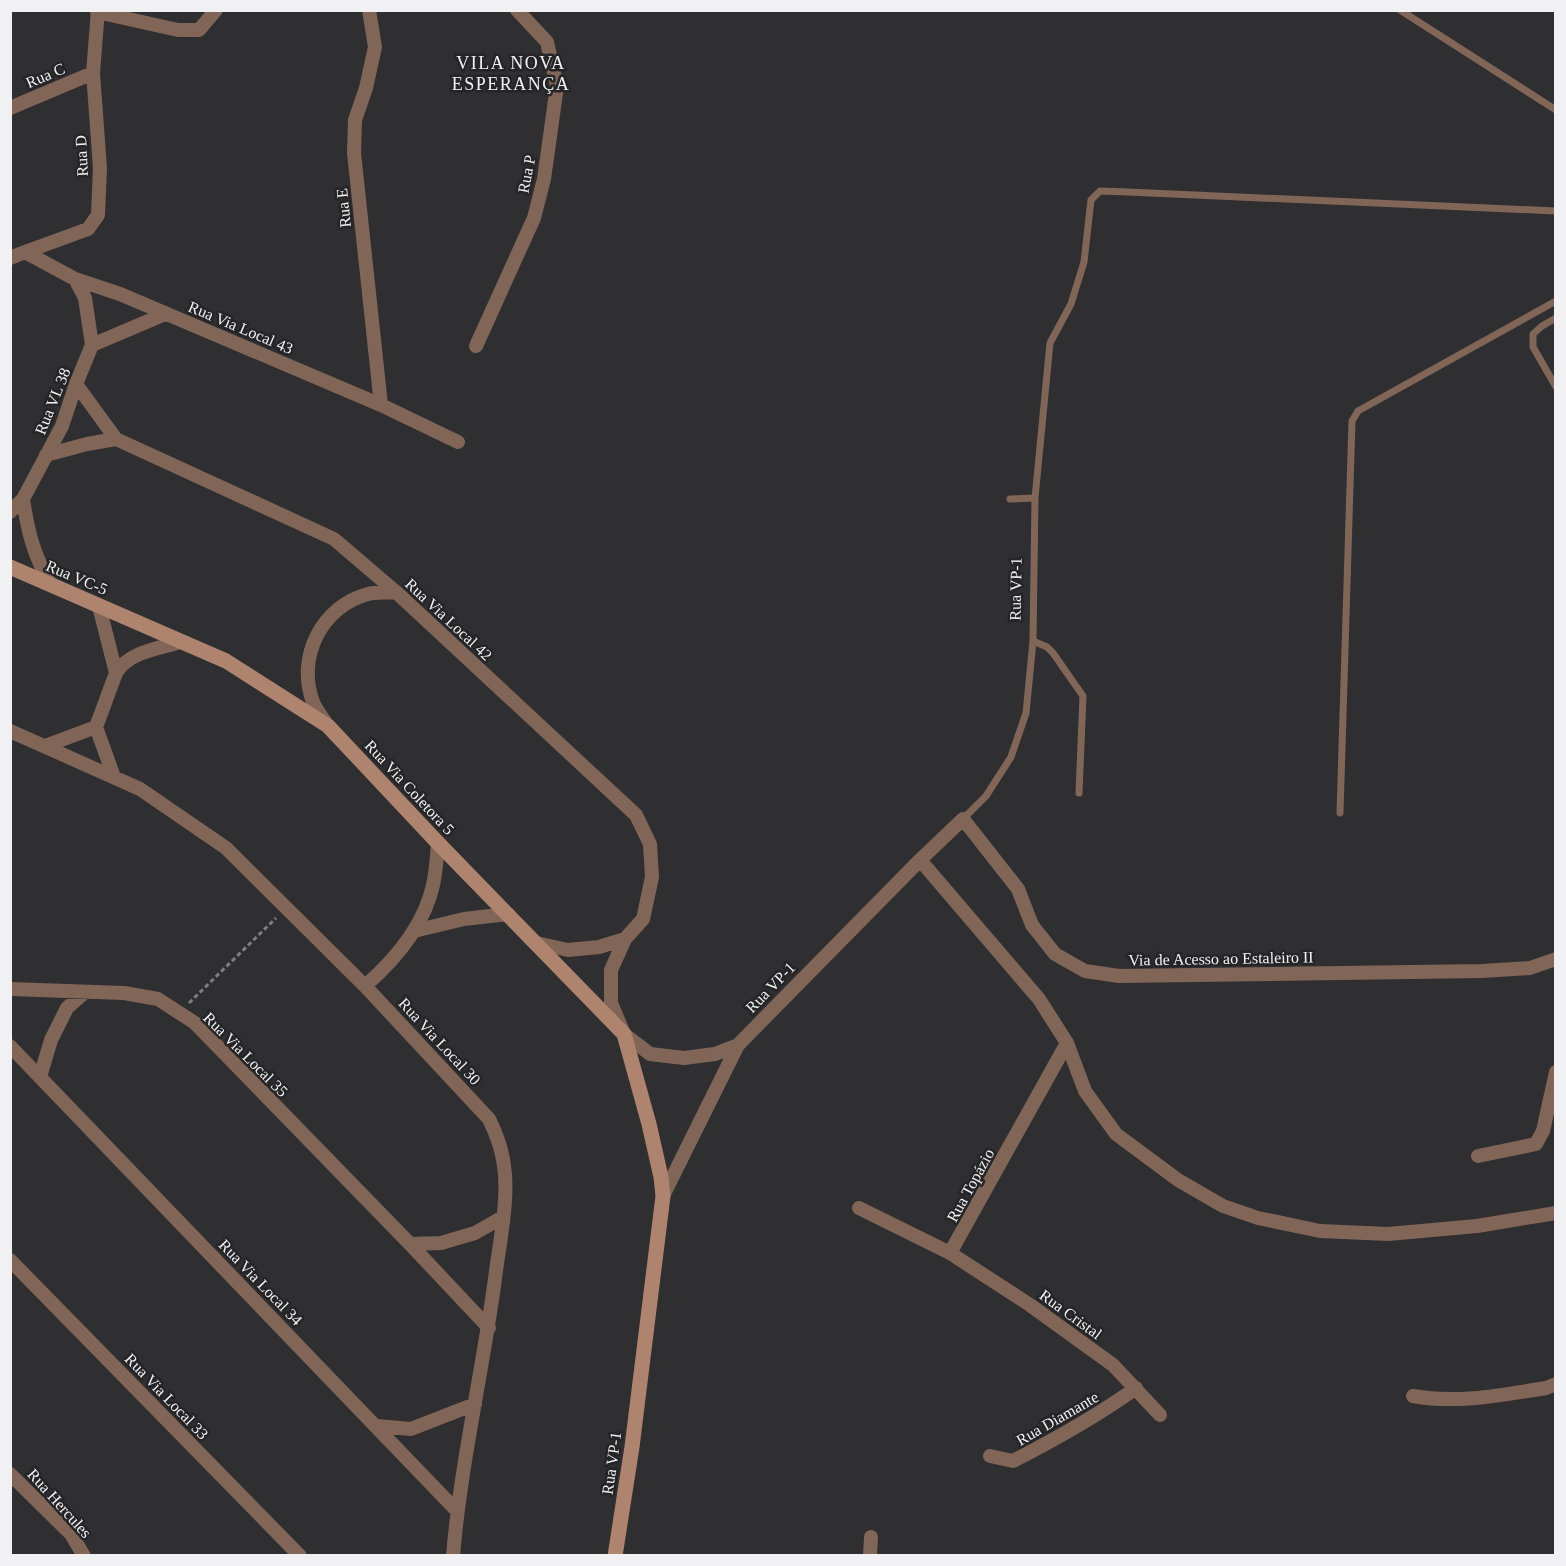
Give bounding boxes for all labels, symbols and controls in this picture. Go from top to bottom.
district label: VILA NOVA ESPERANÇA [452,53,570,94]
street label: Rua C [23,60,67,91]
street label: Rua D [72,135,91,177]
street label: Rua P [514,153,539,195]
street label: Rua E [333,187,354,229]
street label: Rua Via Local 43 [186,298,296,357]
street label: Rua VL 38 [31,365,73,437]
street label: Rua VC-5 [44,557,110,598]
street label: Rua VP-1 [1006,557,1025,621]
street label: Rua Via Local 42 [402,575,495,664]
street label: Rua Via Coletora 5 [362,737,458,838]
street label: Via de Acesso ao Estaleiro II [1128,948,1314,969]
street label: Rua VP-1 [742,959,798,1016]
street label: Rua Via Local 30 [395,995,484,1088]
street label: Rua Via Local 35 [200,1009,291,1100]
street label: Rua Topázio [943,1146,998,1225]
street label: Rua Via Local 34 [216,1236,306,1329]
street label: Rua Cristal [1036,1286,1105,1343]
street label: Rua Via Local 33 [122,1350,212,1443]
street label: Rua Diamante [1013,1388,1101,1449]
street label: Rua VP-1 [599,1431,624,1496]
street label: Rua Hercules [24,1465,95,1541]

